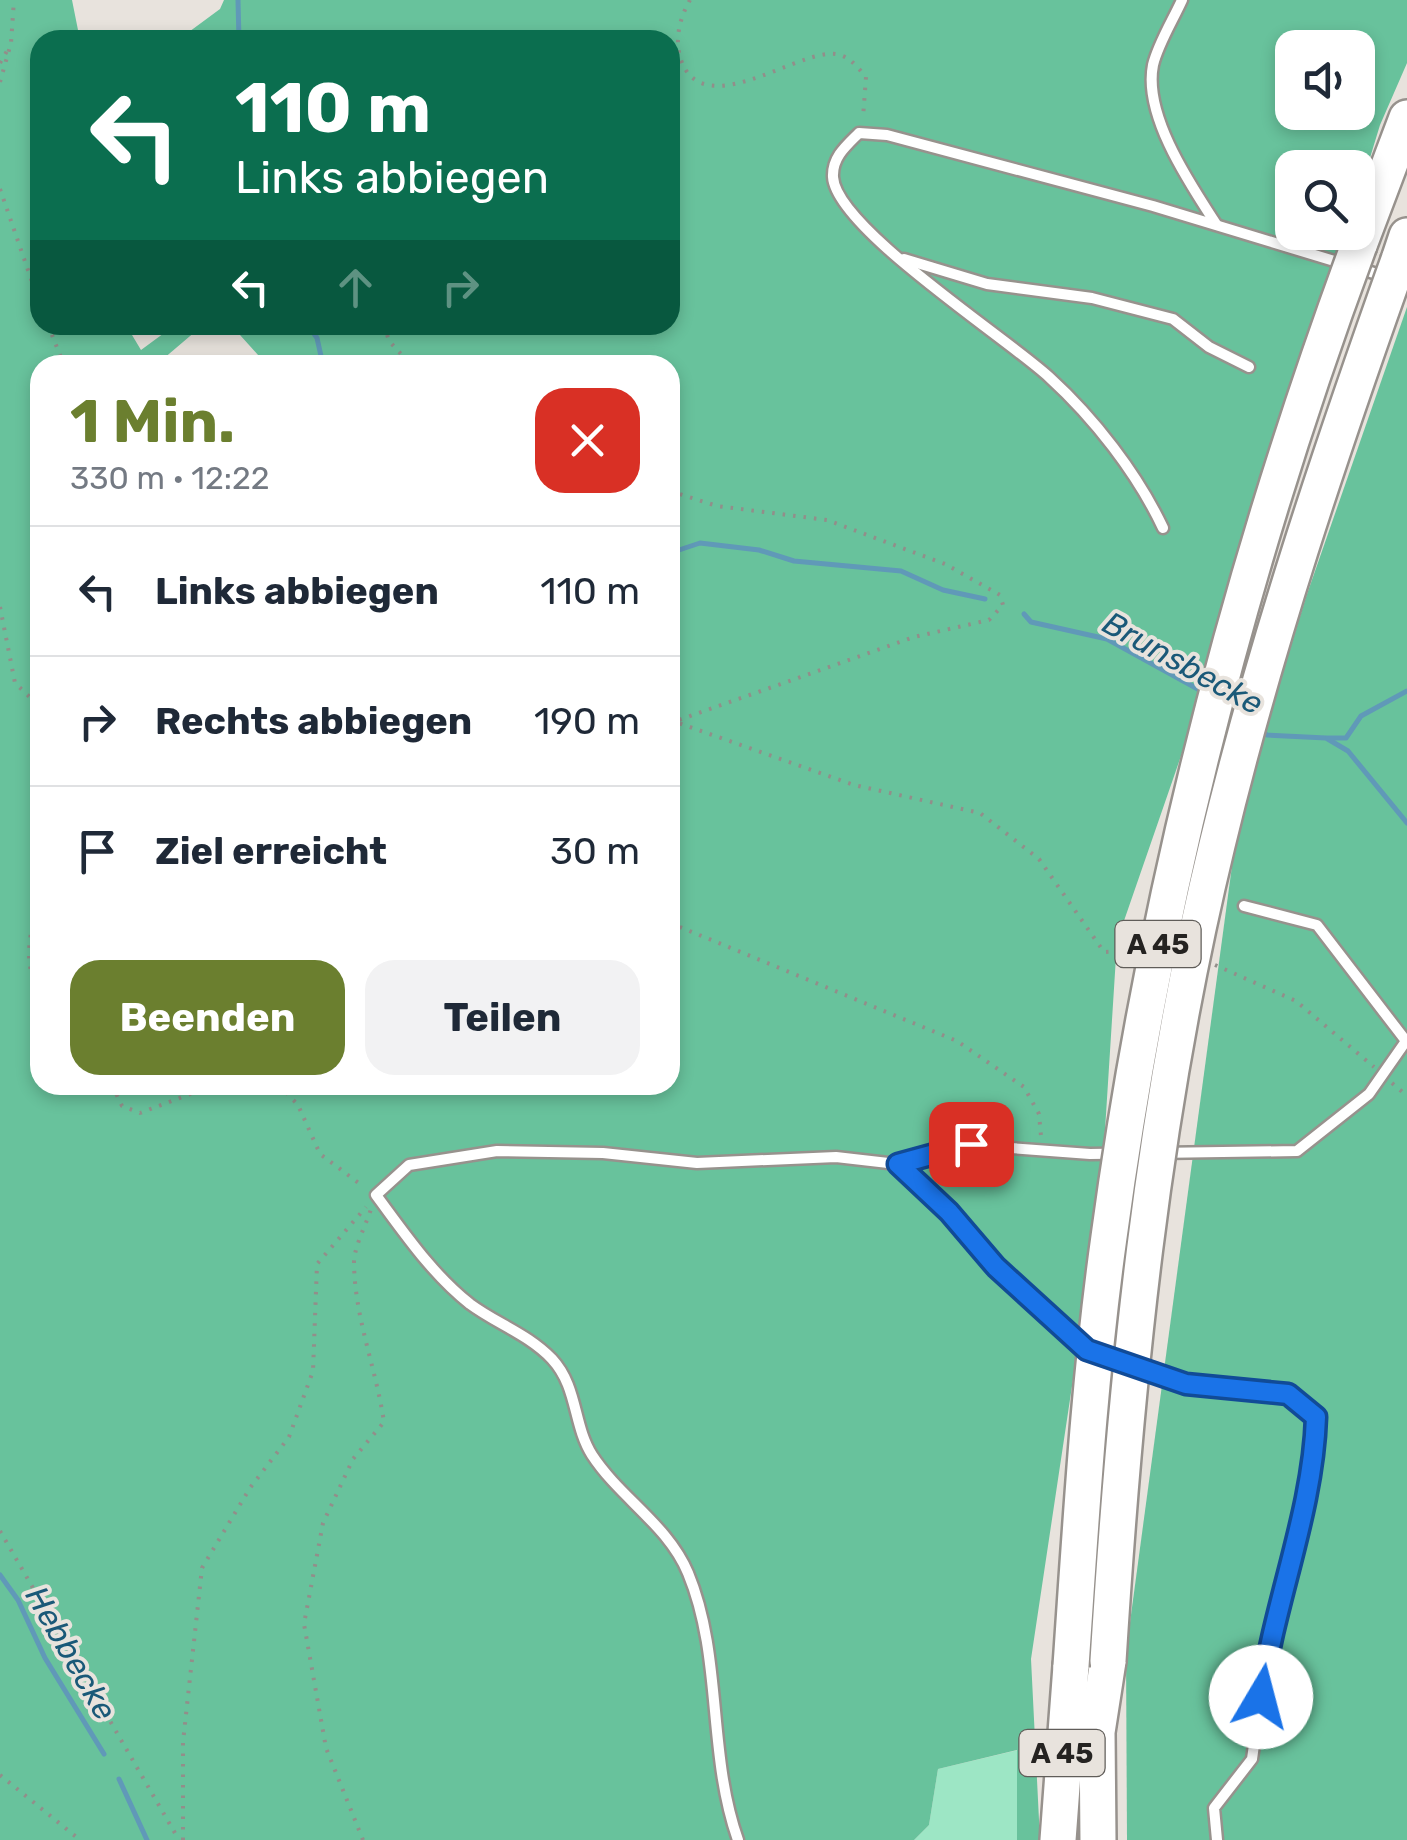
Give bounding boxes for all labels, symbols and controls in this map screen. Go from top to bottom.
map controls [1275,30,1375,250]
button: sound [1275,30,1375,130]
text: 110 m [235,67,431,150]
icon: left [70,70,200,200]
button: search [1275,150,1375,250]
text: Links abbiegen [235,151,549,204]
icon: left [223,260,278,315]
icon: ahead [328,260,383,315]
icon: right [433,260,488,315]
text: 1 Min. [70,386,235,457]
button: close [535,388,640,493]
text: 330 m · 12:22 [70,459,270,497]
icon: left [70,564,125,619]
text: Links abbiegen [155,568,439,614]
text: 110 m [540,568,640,614]
water label: Brunsbecke [1096,604,1270,723]
icon: right [70,694,125,749]
text: Rechts abbiegen [155,698,472,744]
text: 190 m [534,698,640,744]
icon: arrive [70,824,125,879]
text: Ziel erreicht [155,828,387,874]
text: 30 m [550,828,640,874]
road number: A 45 [1116,921,1200,967]
button: Beenden [70,960,345,1075]
button: Teilen [365,960,640,1075]
pin [929,1102,1014,1187]
icon: arrive [944,1117,999,1172]
water label: Hebbecke [18,1579,124,1727]
position arrow [1209,1645,1313,1749]
road number: A 45 [1020,1730,1104,1776]

